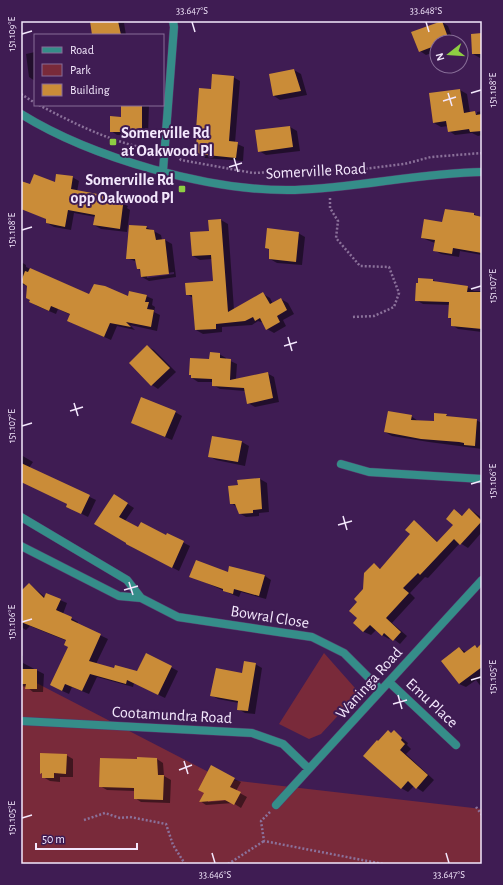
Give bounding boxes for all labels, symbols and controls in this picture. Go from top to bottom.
text: 33.647°S [176,6,208,16]
text: 33.648°S [410,6,442,16]
text: 151.109°E [7,17,17,51]
legend [34,34,164,106]
north arrow [429,34,469,74]
text: Road [70,44,94,56]
text: N [434,52,446,62]
text: Park [70,64,91,76]
text: 151.108°E [488,73,498,107]
text: Building [70,84,110,96]
place label: Somerville Rd at Oakwood Pl [121,125,213,159]
marker: Somerville Rd at Oakwood Pl [108,137,118,147]
street label: Somerville Road [265,160,367,182]
place label: Somerville Rd opp Oakwood Pl [71,172,175,206]
marker: Somerville Rd opp Oakwood Pl [177,184,187,194]
text: 151.108°E [7,213,17,247]
text: 151.107°E [488,269,498,303]
text: 151.107°E [7,409,17,443]
text: 151.106°E [488,464,498,498]
street label: Bowral Close [230,603,310,631]
text: 151.106°E [7,605,17,639]
street label: Waninga Road [333,644,405,722]
text: 151.105°E [488,660,498,694]
street label: Emu Place [403,675,461,731]
street label: Cootamundra Road [112,704,232,726]
text: 151.105°E [7,801,17,835]
scale bar [36,825,137,851]
text: 50 m [42,833,65,845]
text: 33.646°S [199,870,231,880]
text: 33.647°S [433,870,465,880]

